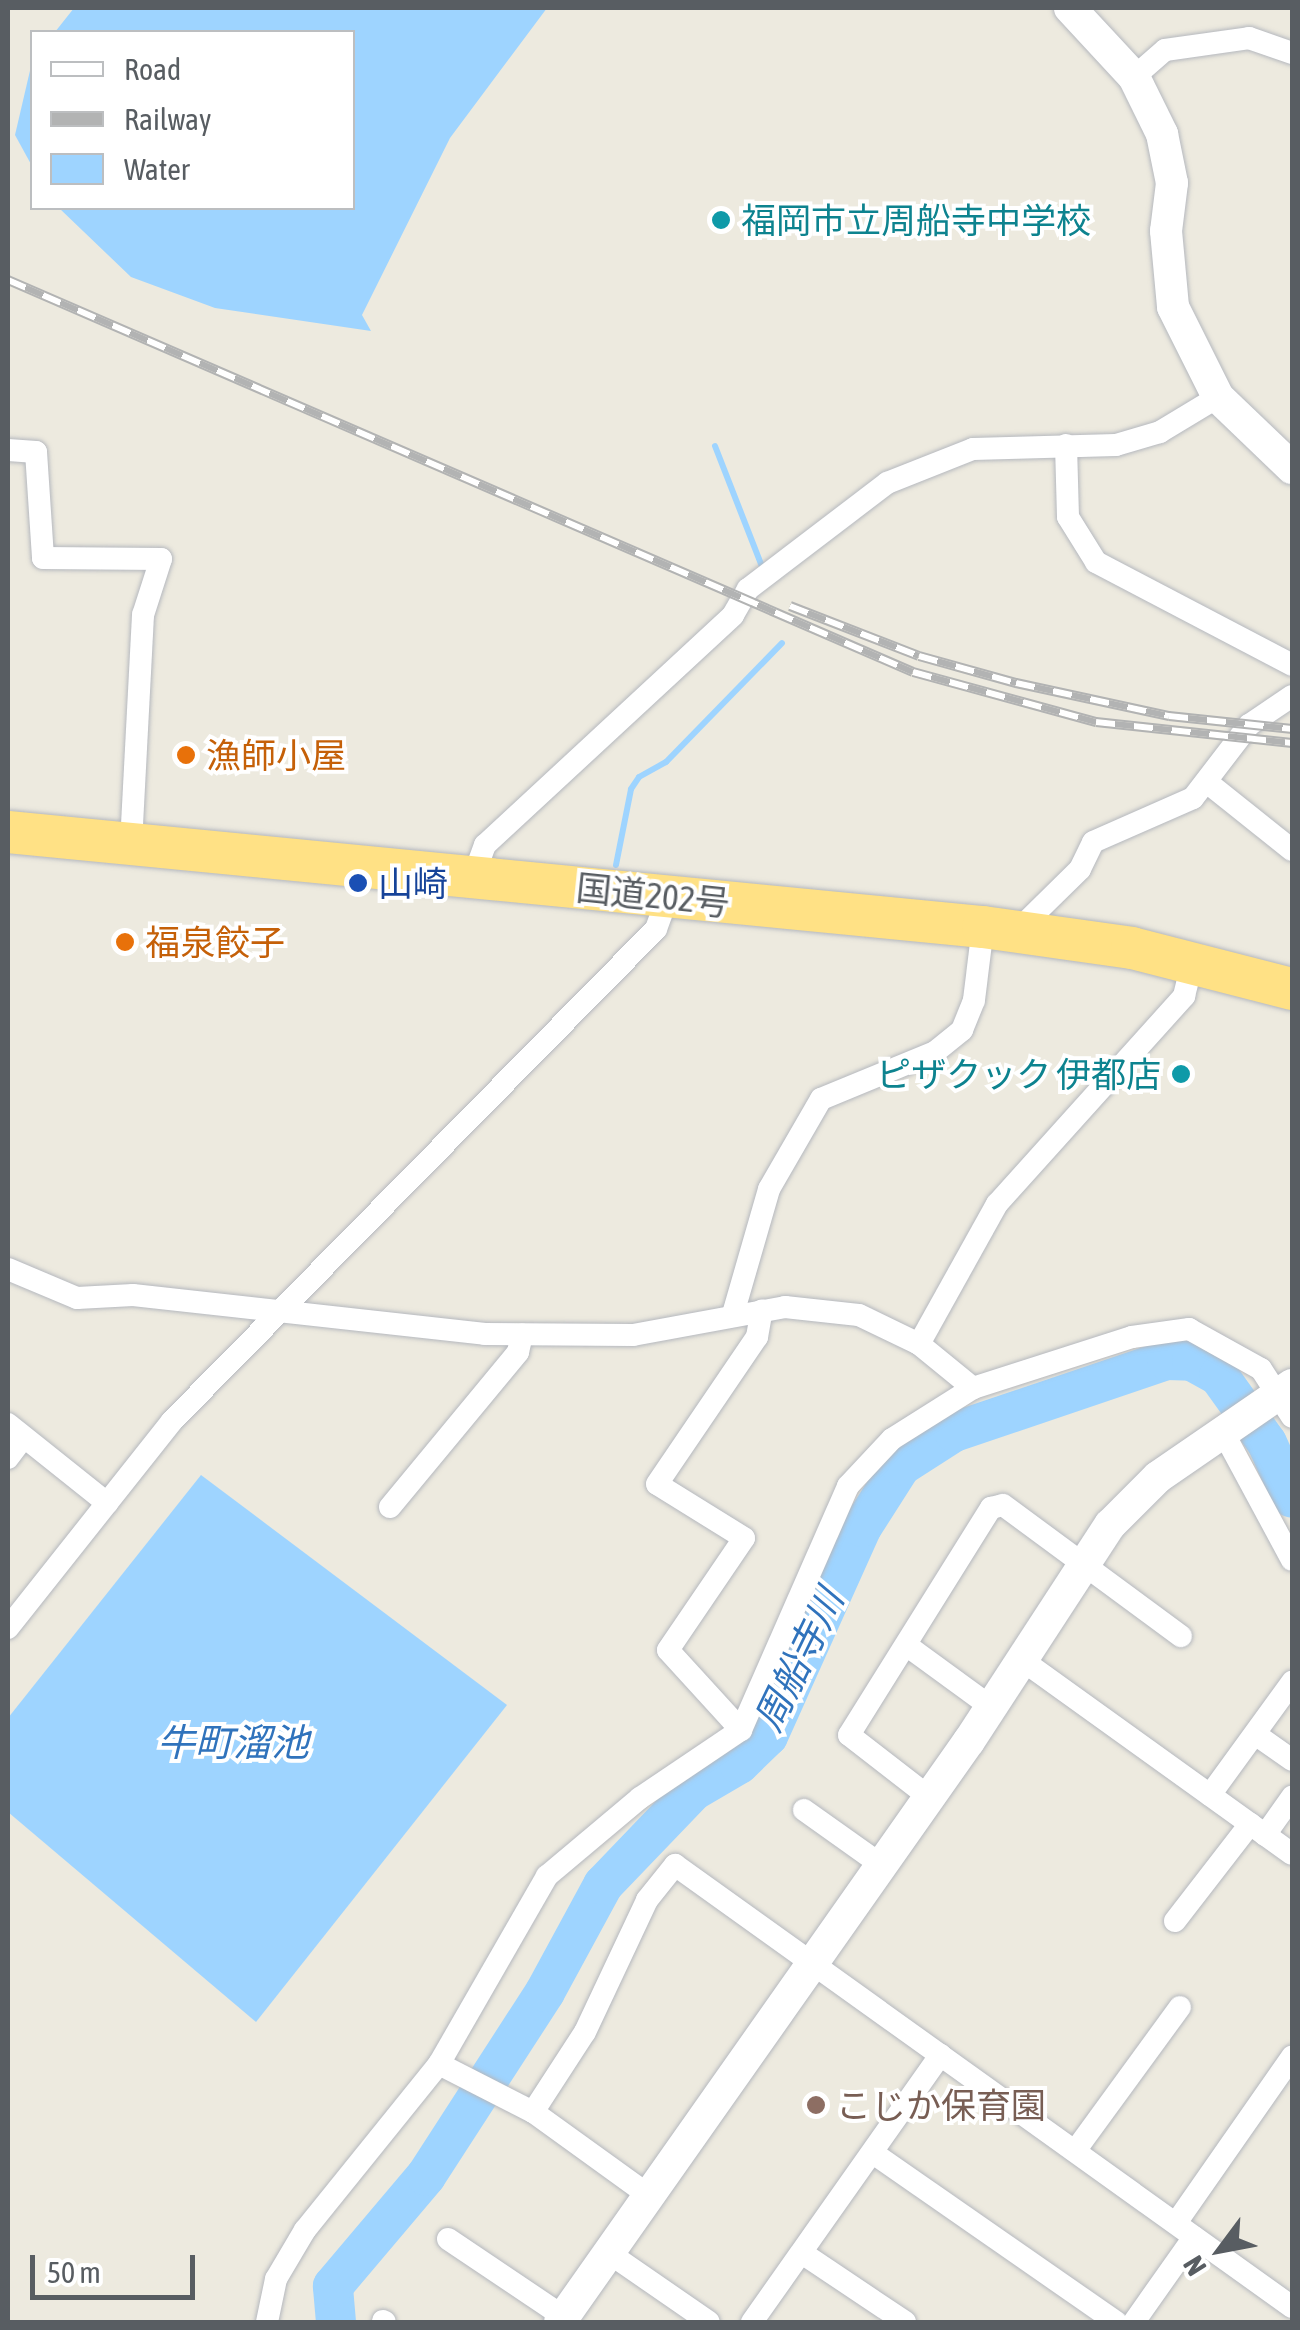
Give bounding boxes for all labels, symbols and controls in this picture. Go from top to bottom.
legend [30,30,355,210]
text: Road [124,52,181,86]
text: Railway [124,102,211,136]
text: Water [124,152,190,186]
place label: 福岡市立周船寺中学校 [741,199,1091,241]
marker: 福岡市立周船寺中学校 [710,209,732,231]
place label: 漁師小屋 [206,734,346,776]
marker: 漁師小屋 [175,744,197,766]
place label: 山崎 [378,862,448,904]
street label: 国道202号 [574,866,732,924]
marker: 山崎 [347,872,369,894]
place label: 福泉餃子 [145,921,285,963]
marker: 福泉餃子 [114,931,136,953]
place label: ピザクック 伊都店 [876,1053,1161,1095]
marker: ピザクック 伊都店 [1170,1063,1192,1085]
water label: 周船寺川 [745,1582,853,1738]
water label: 牛町溜池 [157,1720,309,1766]
place label: こじか保育園 [836,2084,1046,2126]
marker: こじか保育園 [805,2094,827,2116]
north arrow [1170,2200,1270,2300]
scale bar [35,2235,200,2297]
text: N [1177,2250,1213,2281]
text: 50 m [47,2255,101,2289]

